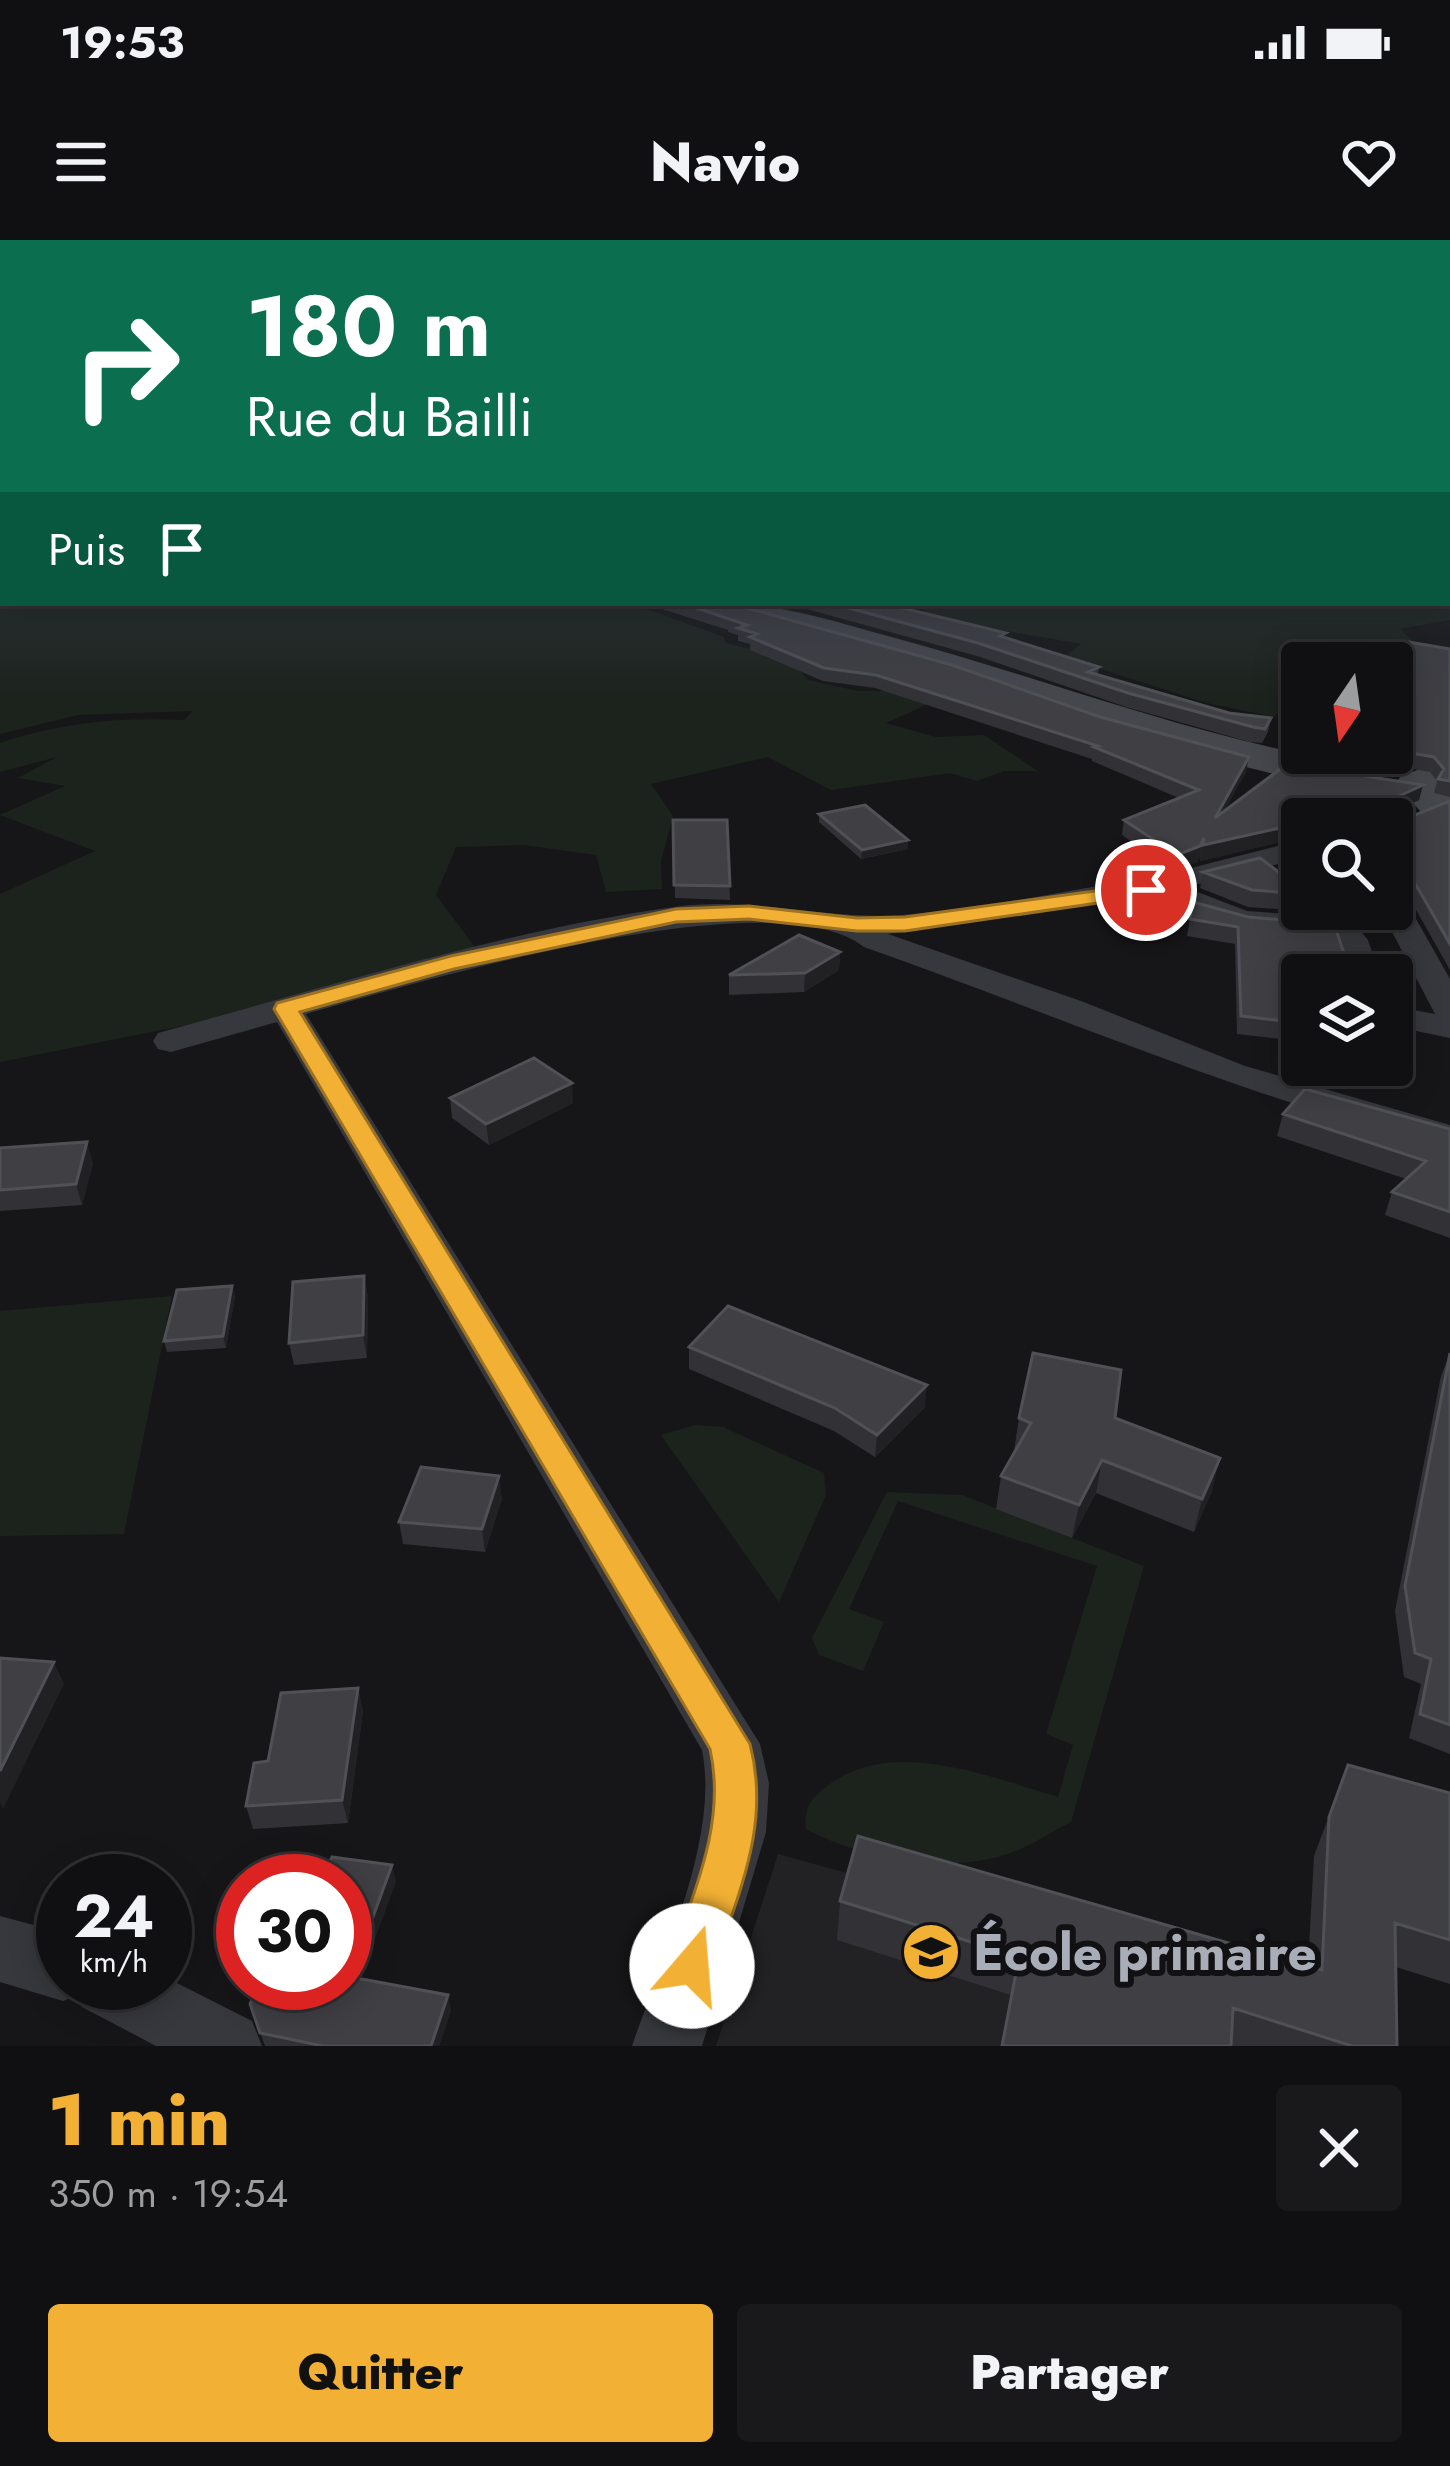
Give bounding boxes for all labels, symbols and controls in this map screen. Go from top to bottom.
text: 19:53 [60,10,184,75]
text: Navio [650,123,800,201]
icon: menu [48,129,114,195]
icon: heart [1336,129,1402,195]
text: 180 m [246,266,491,388]
icon: right [48,288,204,444]
text: Rue du Bailli [246,378,533,456]
icon: arrive [149,516,215,582]
text: Puis [48,517,125,582]
north arrow [1281,642,1413,774]
map controls [1281,642,1413,1086]
button: search [1281,798,1413,930]
pin [1095,839,1197,941]
icon: arrive [1113,857,1179,923]
button: layers [1281,954,1413,1086]
speed limit sign: 30 [216,1854,372,2010]
text: 24 [73,1873,155,1960]
position arrow [629,1903,755,2029]
place label: École primaire [973,1915,1317,1989]
school or university icon: École primaire [900,1921,962,1983]
text: km/h [80,1940,148,1983]
text: 1 min [48,2068,230,2172]
button: close [1276,2085,1402,2211]
text: 350 m · 19:54 [48,2165,288,2222]
button: Quitter [48,2304,713,2442]
button: Partager [737,2304,1402,2442]

